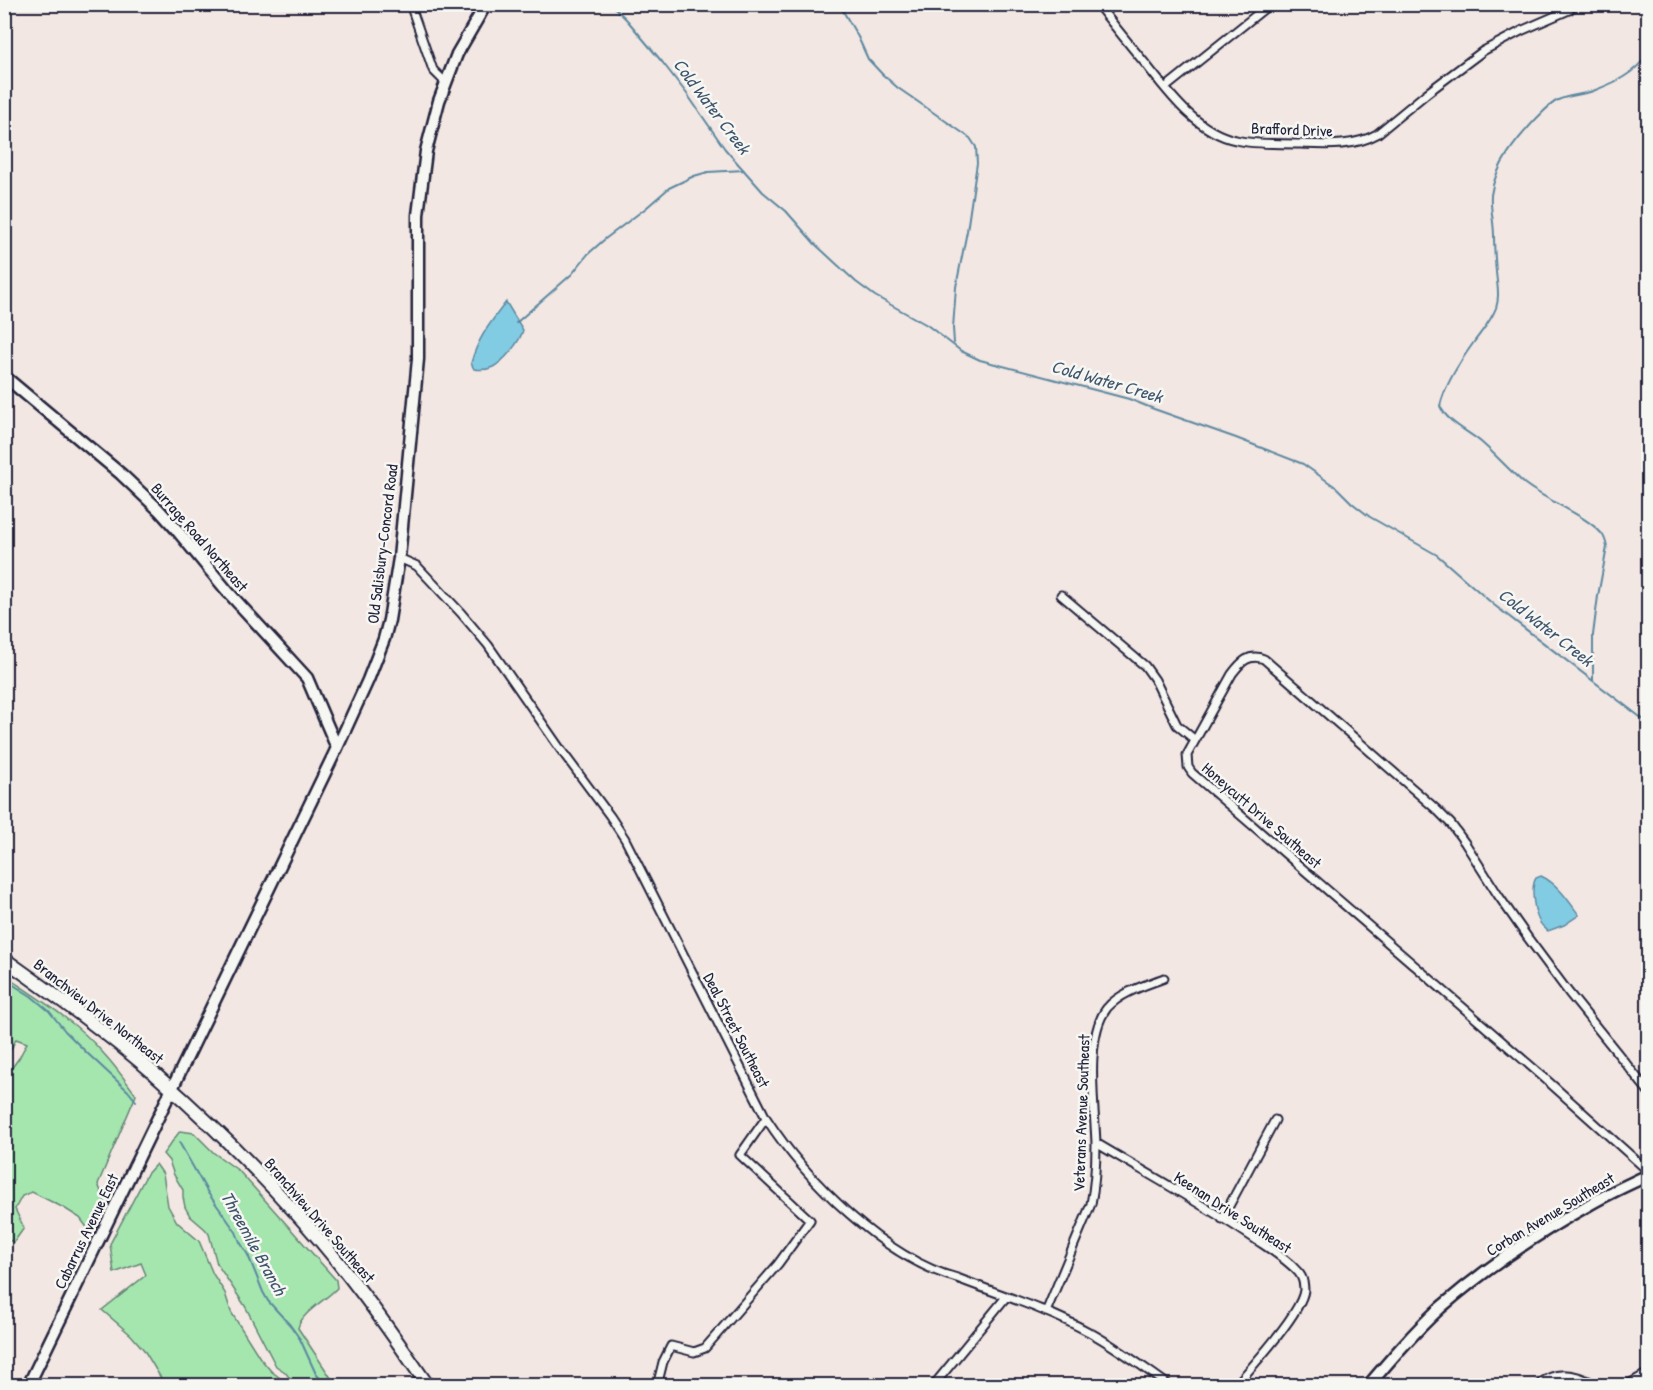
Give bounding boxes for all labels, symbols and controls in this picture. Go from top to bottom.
water label: Cold Water Creek [668,53,757,160]
street label: Brafford Drive [1251,117,1334,141]
water label: Cold Water Creek [1049,353,1167,409]
street label: Old Salisbury-Concord Road [361,463,403,625]
street label: Burrage Road Northeast [146,478,254,597]
water label: Cold Water Creek [1493,582,1600,673]
street label: Honeycutt Drive Southeast [1197,757,1327,874]
street label: Branchview Drive Northeast [29,953,169,1069]
street label: Deal Street Southeast [699,969,776,1091]
street label: Veterans Avenue Southeast [1067,1033,1095,1192]
street label: Branchview Drive Southeast [260,1153,381,1287]
street label: Keenan Drive Southeast [1170,1166,1296,1259]
street label: Corban Avenue Southeast [1482,1167,1619,1261]
street label: Cabarrus Avenue East [49,1169,124,1292]
water label: Threemile Branch [215,1186,294,1301]

